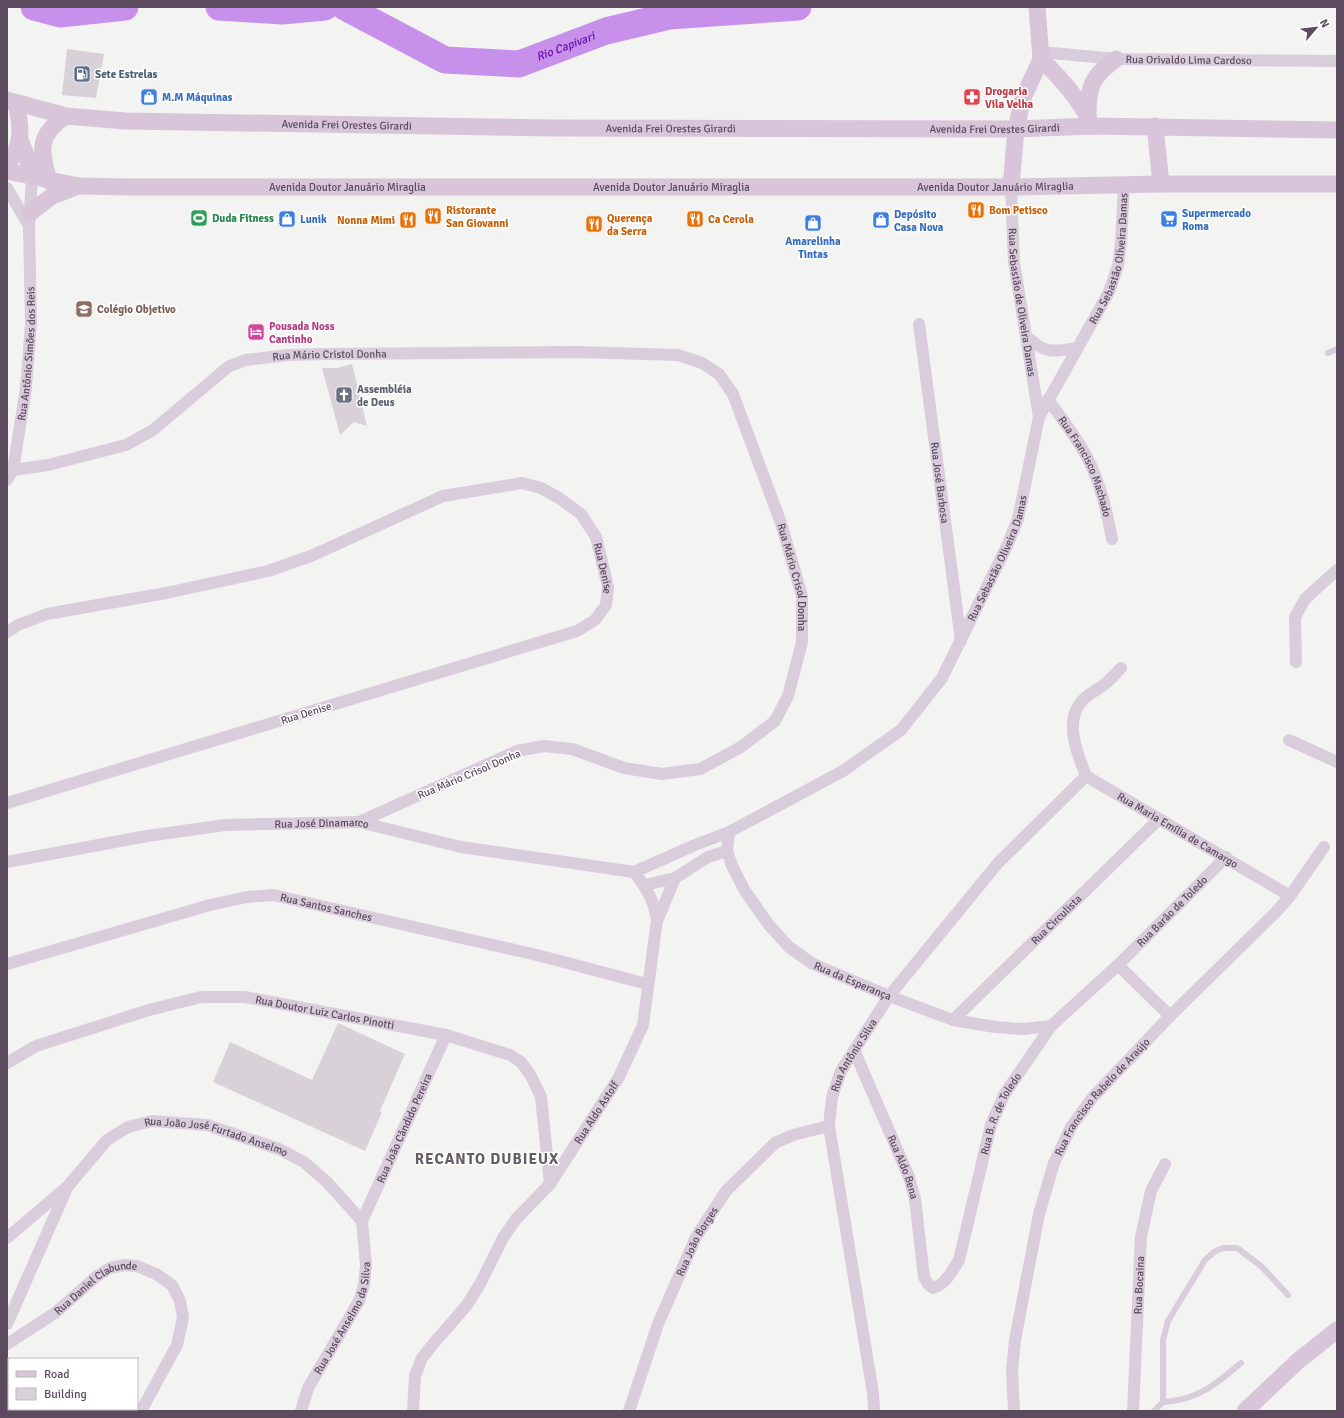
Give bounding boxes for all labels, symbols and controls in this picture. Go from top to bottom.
north arrow [1296,8,1336,48]
text: N [1317,17,1332,30]
water label: Rio Capivari [534,28,599,65]
street label: Rua Orivaldo Lima Cardoso [1126,53,1252,67]
fuel station icon: Sete Estrelas [72,64,92,84]
place label: Sete Estrelas [95,68,158,81]
place label: Drogaria Vila Velha [985,85,1034,111]
shop icon: M.M Máquinas [139,87,159,107]
pharmacy icon: Drogaria Vila Velha [962,87,982,107]
place label: M.M Máquinas [162,91,233,104]
street label: Avenida Frei Orestes Girardi [281,118,412,133]
street label: Avenida Frei Orestes Girardi [929,121,1060,136]
street label: Avenida Frei Orestes Girardi [605,122,736,135]
street label: Avenida Doutor Januário Miraglia [917,180,1074,194]
street label: Avenida Doutor Januário Miraglia [269,181,426,194]
street label: Avenida Doutor Januário Miraglia [593,181,750,194]
street label: Rua Sebastão Oliveira Damas [1086,192,1131,326]
restaurant icon: Bom Petisco [966,200,986,220]
place label: Ristorante San Giovanni [446,204,509,230]
place label: Bom Petisco [989,204,1048,217]
restaurant icon: Ristorante San Giovanni [423,206,443,226]
place label: Supermercado Roma [1182,207,1251,233]
sports icon: Duda Fitness [189,208,209,228]
place label: Depósito Casa Nova [894,208,944,234]
shop icon: Lunik [277,209,297,229]
restaurant icon: Ca Cerola [685,209,705,229]
supermarket icon: Supermercado Roma [1159,209,1179,229]
restaurant icon: Nonna Mimi [398,210,418,230]
shop icon: Depósito Casa Nova [871,210,891,230]
place label: Duda Fitness [212,212,274,225]
place label: Querença da Serra [607,212,653,238]
place label: Lunik [300,213,327,226]
place label: Ca Cerola [708,213,754,226]
shop icon: Amarelinha Tintas [803,213,823,233]
place label: Nonna Mimi [337,214,395,227]
restaurant icon: Querença da Serra [584,214,604,234]
street label: Rua Sebastão de Oliveira Damas [1006,228,1038,378]
place label: Amarelinha Tintas [785,235,841,261]
street label: Rua Antônio Simões dos Reis [15,286,38,422]
school or university icon: Colégio Objetivo [74,299,94,319]
place label: Colégio Objetivo [97,303,176,316]
place label: Pousada Noss Cantinho [269,320,335,346]
hotel icon: Pousada Noss Cantinho [246,322,266,342]
street label: Rua Mário Cristol Donha [272,348,387,364]
place label: Assembléia de Deus [357,383,412,409]
church icon: Assembléia de Deus [334,385,354,405]
street label: Rua Francisco Machado [1055,414,1113,519]
street label: Rua José Barbosa [928,441,951,525]
street label: Rua Sebastão Oliveira Damas [965,494,1030,623]
street label: Rua Mário Crisol Donha [774,522,808,632]
street label: Rua Denise [591,541,614,595]
street label: Rua Denise [279,700,333,727]
street label: Rua Mário Crisol Donha [416,747,523,802]
street label: Rua Maria Emília de Camargo [1115,790,1241,871]
street label: Rua José Dinamarco [274,816,371,831]
street label: Rua Barão de Toledo [1134,873,1210,950]
street label: Rua Santos Sanches [279,891,374,924]
street label: Rua Circulista [1028,892,1085,947]
street label: Rua da Esperança [812,959,894,1003]
street label: Rua Doutor Luiz Carlos Pinotti [254,993,395,1032]
street label: Rua Antônio Silva [828,1016,880,1094]
street label: Rua Francisco Rabelo de Araújo [1052,1035,1153,1158]
street label: Rua B. R. de Toledo [978,1070,1024,1156]
street label: Rua João Cândido Pereira [374,1071,435,1185]
street label: Rua Aldo Astolf [572,1078,622,1147]
street label: Rua João José Furtado Anselmo [143,1115,290,1160]
street label: Rua Aldo Bena [885,1133,921,1201]
district label: RECANTO DUBIEUX [415,1150,559,1168]
street label: Rua João Borges [674,1204,721,1279]
street label: Rua Bocaina [1131,1255,1147,1315]
street label: Rua Daniel Clabunde [52,1259,138,1318]
street label: Rua José Anselmo da Silva [311,1261,373,1377]
legend [8,1358,138,1410]
text: Road [44,1367,70,1382]
text: Building [44,1387,87,1402]

